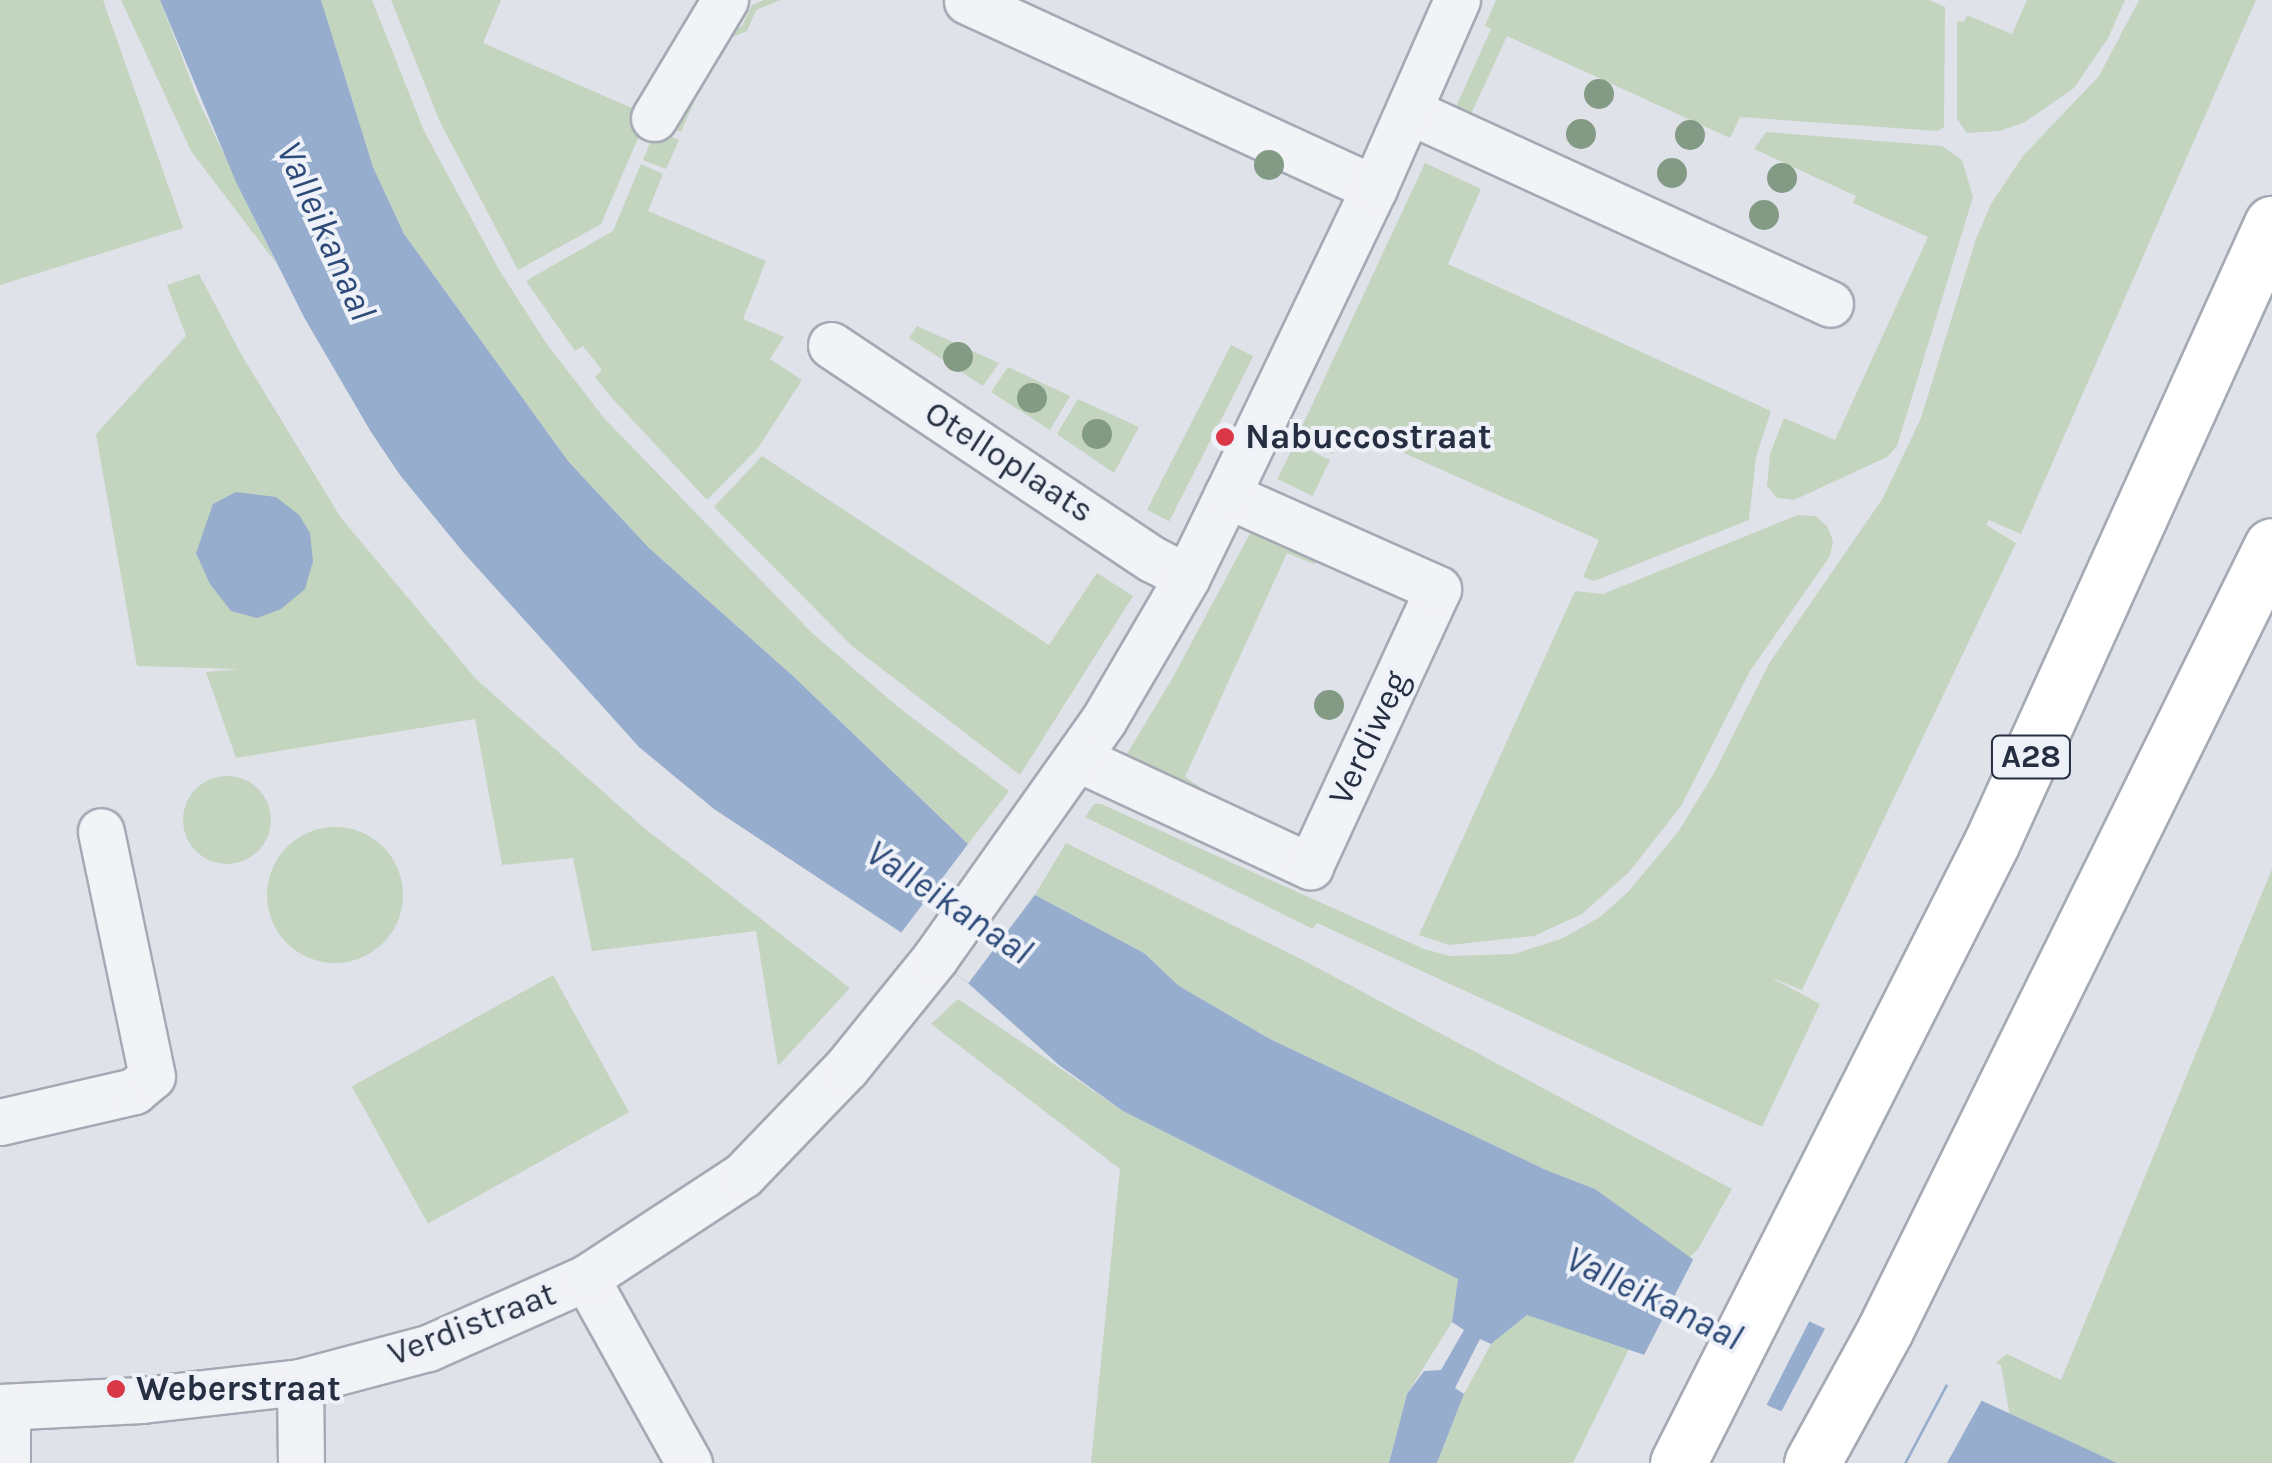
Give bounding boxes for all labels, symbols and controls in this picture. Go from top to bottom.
water label: Valleikanaal [266,134,386,328]
street label: Otelloplaats [917,392,1101,532]
place label: Nabuccostraat [1245,416,1492,458]
marker: Nabuccostraat [1214,426,1236,448]
street label: Verdiweg [1320,664,1418,812]
road number: A28 [1988,730,2074,784]
water label: Valleikanaal [857,830,1041,974]
water label: Valleikanaal [1558,1236,1750,1360]
street label: Verdistraat [382,1273,562,1375]
place label: Weberstraat [136,1368,341,1410]
marker: Weberstraat [105,1378,127,1400]

